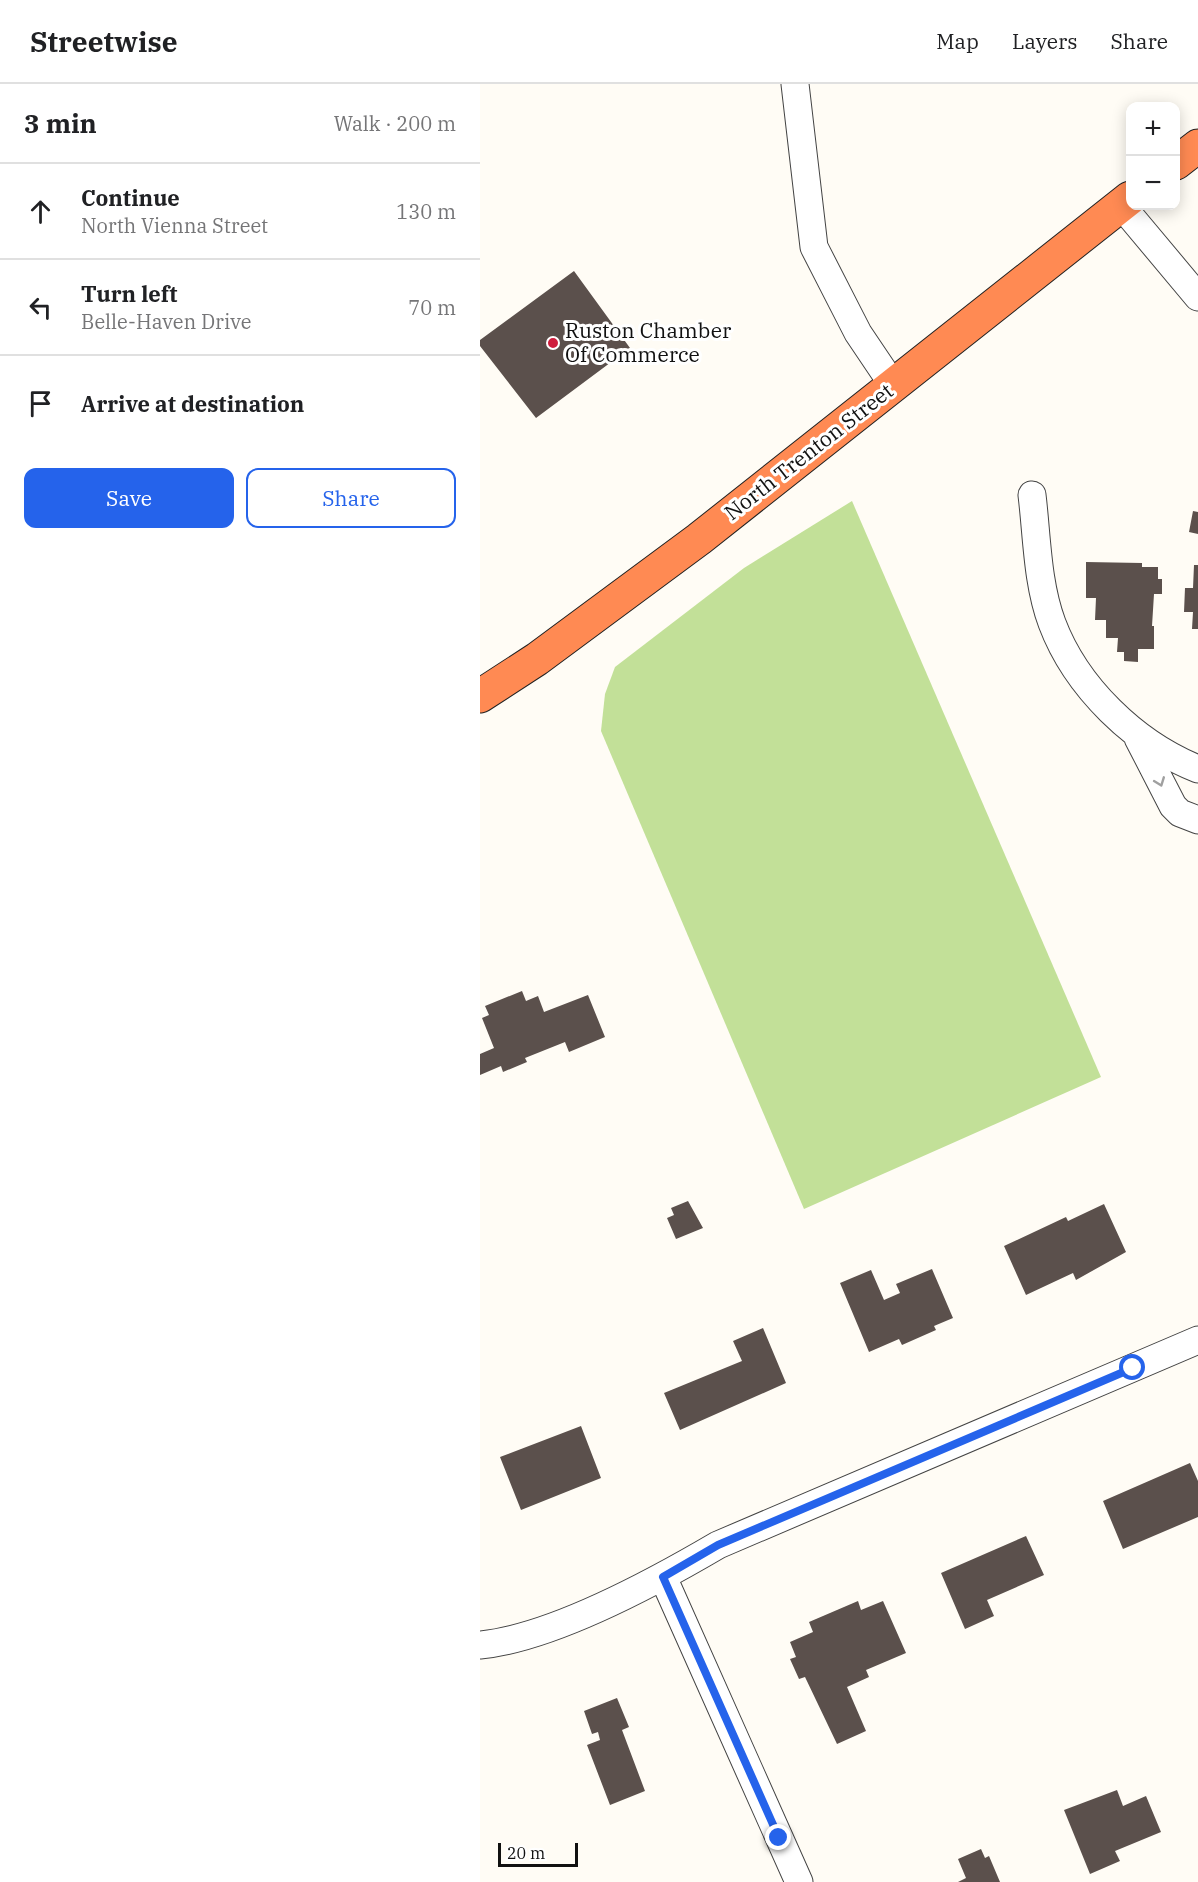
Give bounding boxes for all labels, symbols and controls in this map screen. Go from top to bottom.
text: Streetwise [30,23,177,60]
text: Map [936,27,979,55]
text: Layers [1012,27,1078,55]
text: Share [1111,27,1168,55]
map controls [1126,102,1180,210]
button: + [1126,102,1180,156]
text: 3 min [24,106,97,140]
text: Walk · 200 m [334,110,456,137]
button: − [1126,156,1180,210]
text: Continue [81,183,180,212]
icon: ahead [24,195,57,228]
text: 130 m [396,198,456,225]
text: North Vienna Street [81,212,268,239]
text: Turn left [81,279,177,308]
icon: left [24,291,57,324]
text: 70 m [408,294,456,321]
text: Belle-Haven Drive [81,308,251,335]
place label: Ruston Chamber Of Commerce [565,316,732,368]
marker: Ruston Chamber Of Commerce [546,336,560,350]
street label: North Trenton Street [718,376,899,526]
icon: arrive [24,387,57,420]
text: Arrive at destination [81,389,304,418]
button: Save [24,468,234,528]
button: Share [246,468,456,528]
one-way arrow [1152,777,1165,787]
route start [1119,1354,1145,1380]
route end [765,1824,791,1850]
scale bar [498,1840,578,1868]
text: 20 m [507,1843,545,1863]

